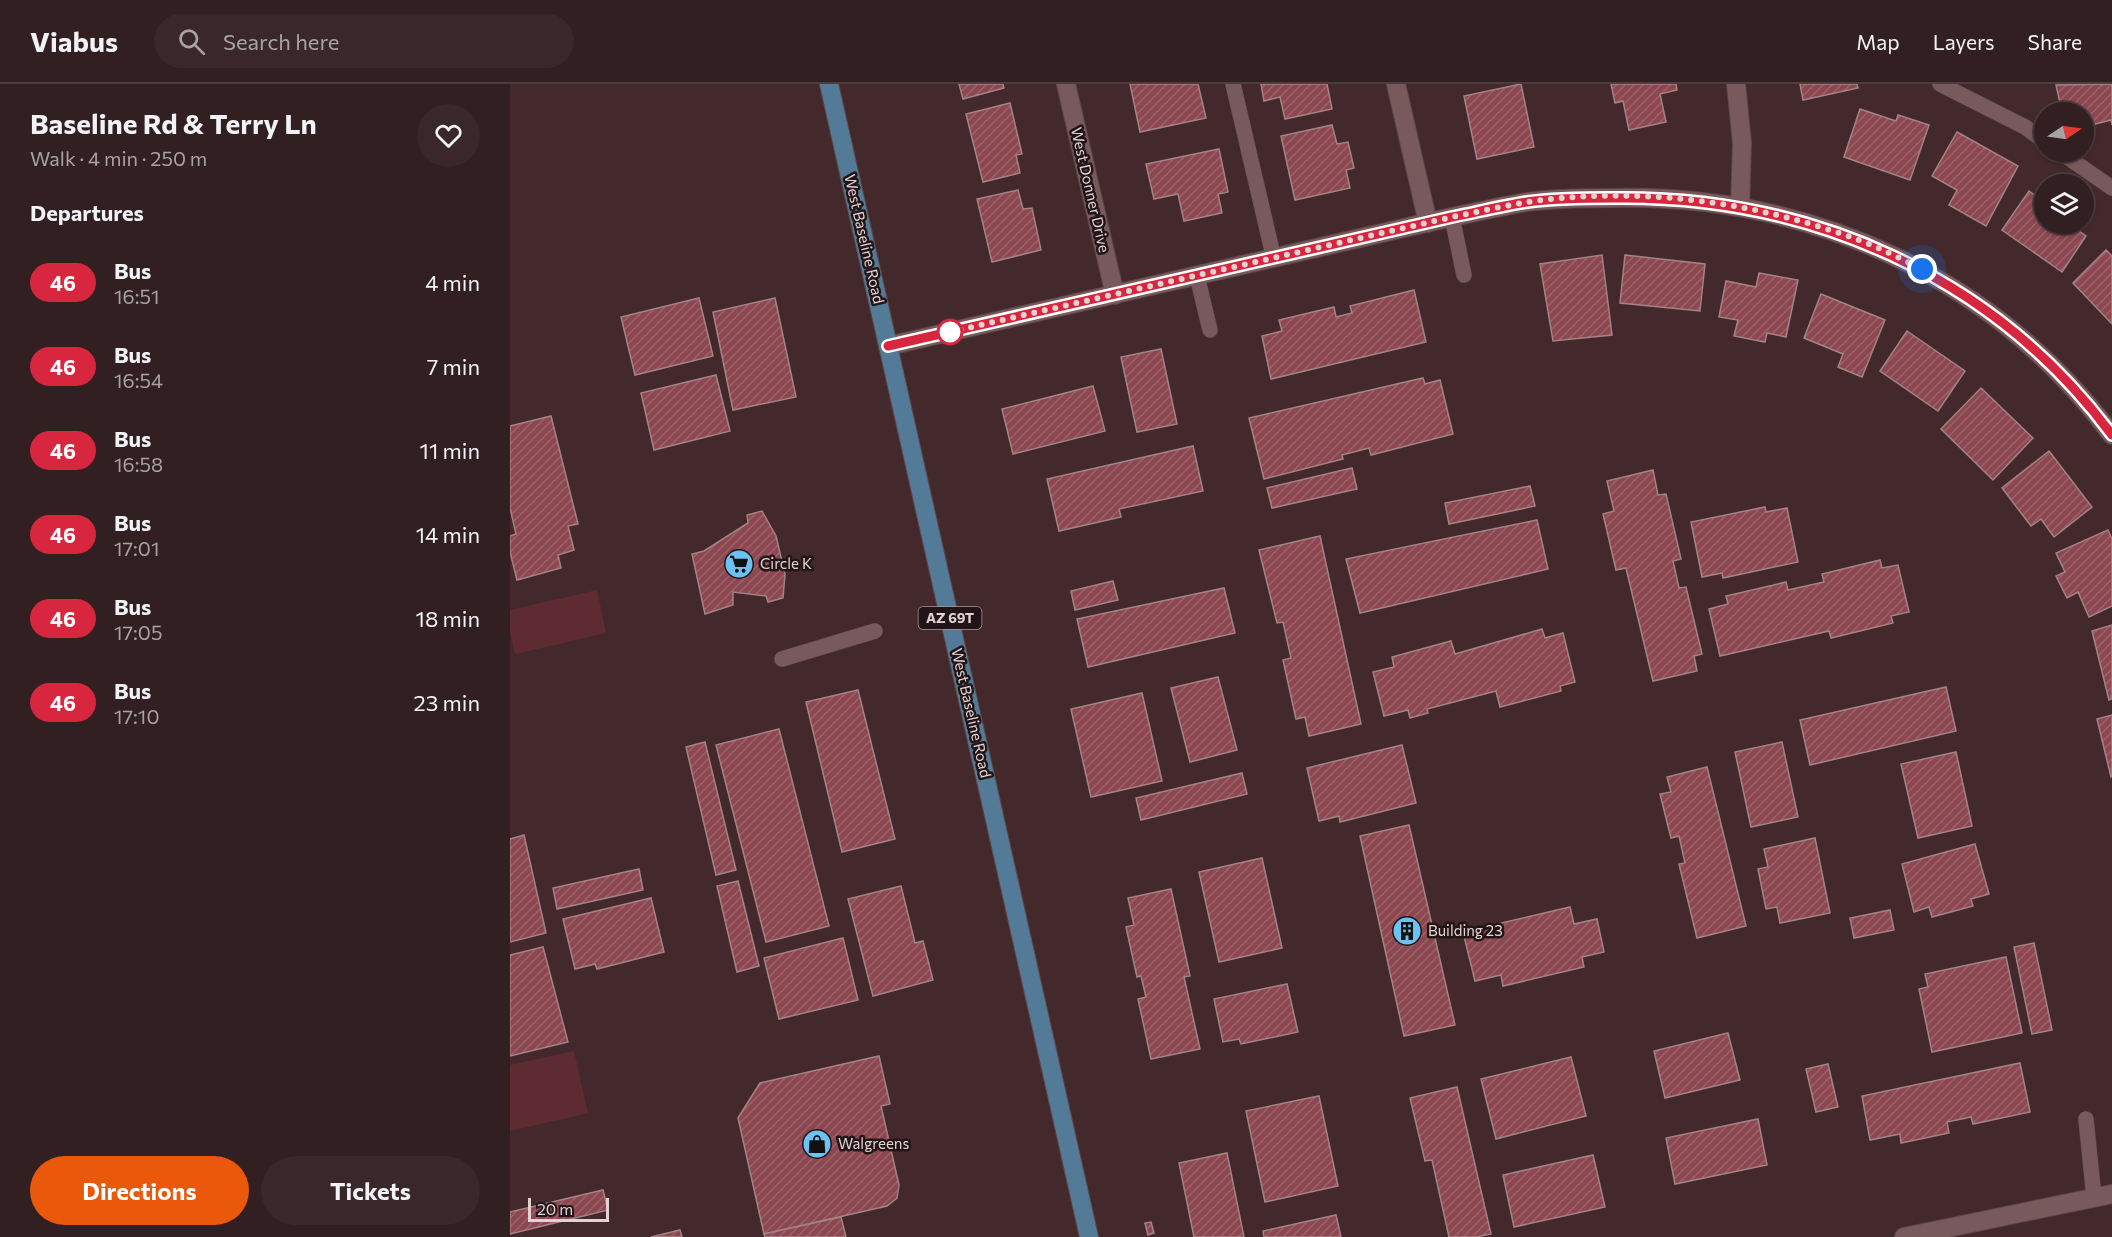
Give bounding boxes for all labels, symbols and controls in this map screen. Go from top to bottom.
search box [154,14,574,68]
text: Viabus [30,24,118,58]
icon: search [175,25,208,58]
text: Search here [223,28,339,55]
text: Map [1856,29,1900,54]
text: Layers [1933,29,1995,54]
text: Share [2028,29,2082,54]
north arrow [2034,102,2094,162]
map controls [2034,102,2094,234]
button: heart [417,104,480,167]
text: Baseline Rd & Terry Ln [30,106,317,140]
street label: West Donner Drive [1068,125,1114,254]
text: Walk · 4 min · 250 m [30,146,207,170]
street label: West Baseline Road [841,172,889,305]
button: layers [2034,174,2094,234]
text: Departures [30,199,144,226]
your location [1907,254,1937,284]
text: Bus [114,257,151,284]
text: 4 min [425,269,480,296]
text: 46 [50,270,76,295]
text: 16:51 [114,284,159,308]
unlabelled marker [937,319,963,345]
text: Bus [114,341,151,368]
text: 7 min [427,353,480,380]
text: 46 [50,354,76,379]
text: 16:54 [114,368,163,392]
text: Bus [114,425,151,452]
text: 11 min [420,437,480,464]
text: 46 [50,438,76,463]
text: 16:58 [114,452,163,476]
text: Bus [114,509,151,536]
text: 14 min [416,521,480,548]
text: 46 [50,522,76,547]
text: 17:01 [114,536,159,560]
supermarket icon: Circle K [723,548,755,580]
place label: Circle K [760,554,812,572]
text: Bus [114,593,151,620]
text: 18 min [416,605,480,632]
text: 46 [50,606,76,631]
road number: AZ 69T [918,607,982,629]
text: 17:05 [114,620,162,644]
street label: West Baseline Road [948,646,996,779]
text: Bus [114,677,151,704]
text: 23 min [414,689,480,716]
text: 46 [50,690,76,715]
text: 17:10 [114,704,159,728]
building icon: Building 23 [1391,915,1423,947]
place label: Building 23 [1428,921,1503,939]
shop icon: Walgreens [801,1128,833,1160]
place label: Walgreens [838,1134,909,1152]
button: Directions [30,1156,249,1225]
button: Tickets [261,1156,480,1225]
scale bar [528,1195,609,1222]
text: 20 m [537,1199,573,1218]

